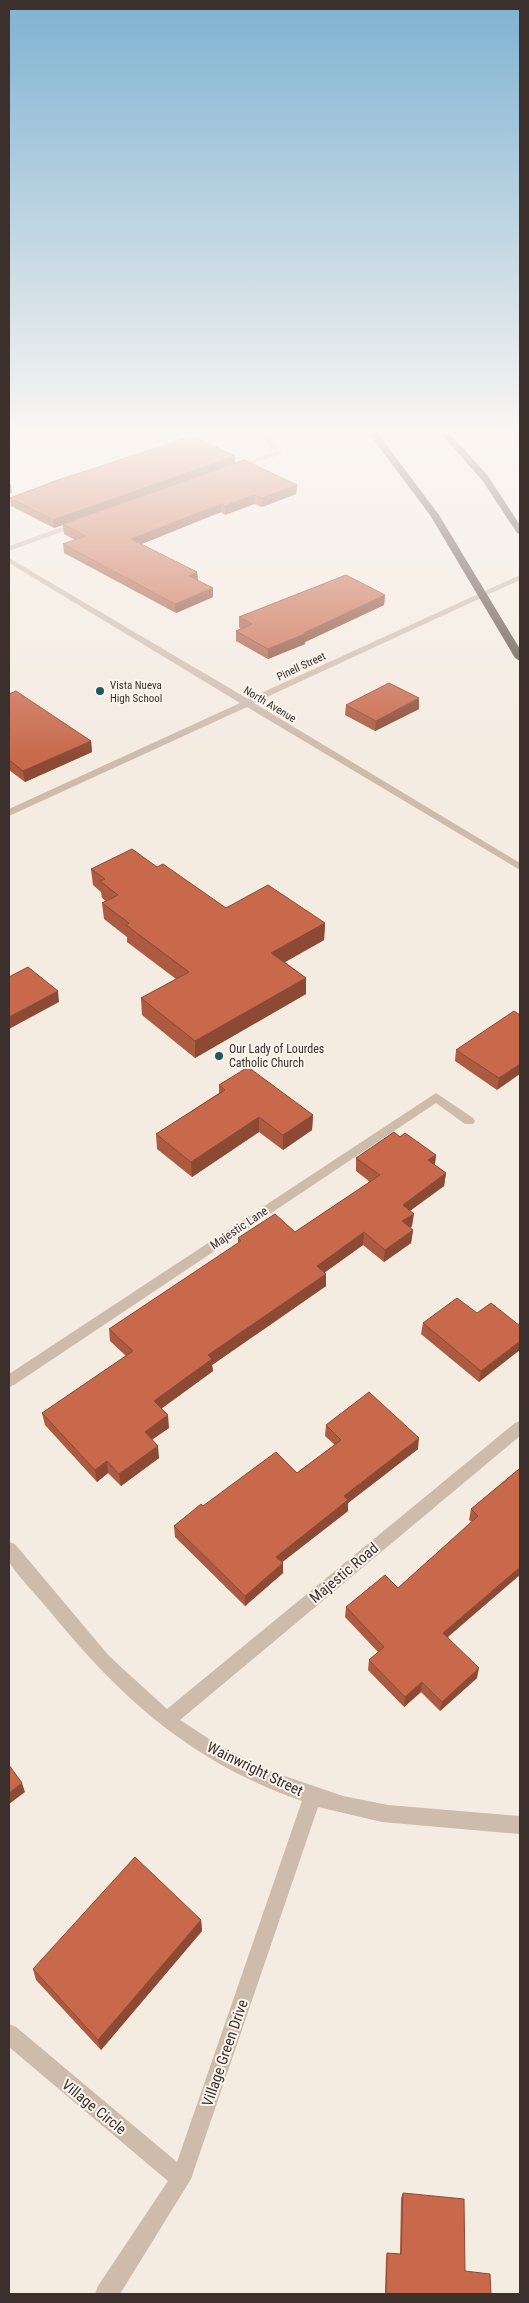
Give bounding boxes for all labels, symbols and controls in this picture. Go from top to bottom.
street label: Pinell Street [275,649,328,683]
place label: Vista Nueva High School [110,679,162,705]
street label: North Avenue [241,684,298,725]
marker: Vista Nueva High School [94,685,106,697]
place label: Our Lady of Lourdes Catholic Church [229,1042,324,1070]
marker: Our Lady of Lourdes Catholic Church [213,1050,225,1062]
street label: Majestic Lane [208,1204,271,1252]
street label: Majestic Road [306,1539,382,1607]
street label: Wainwright Street [204,1738,306,1800]
street label: Village Green Drive [198,1997,252,2109]
street label: Village Circle [58,2076,130,2138]

